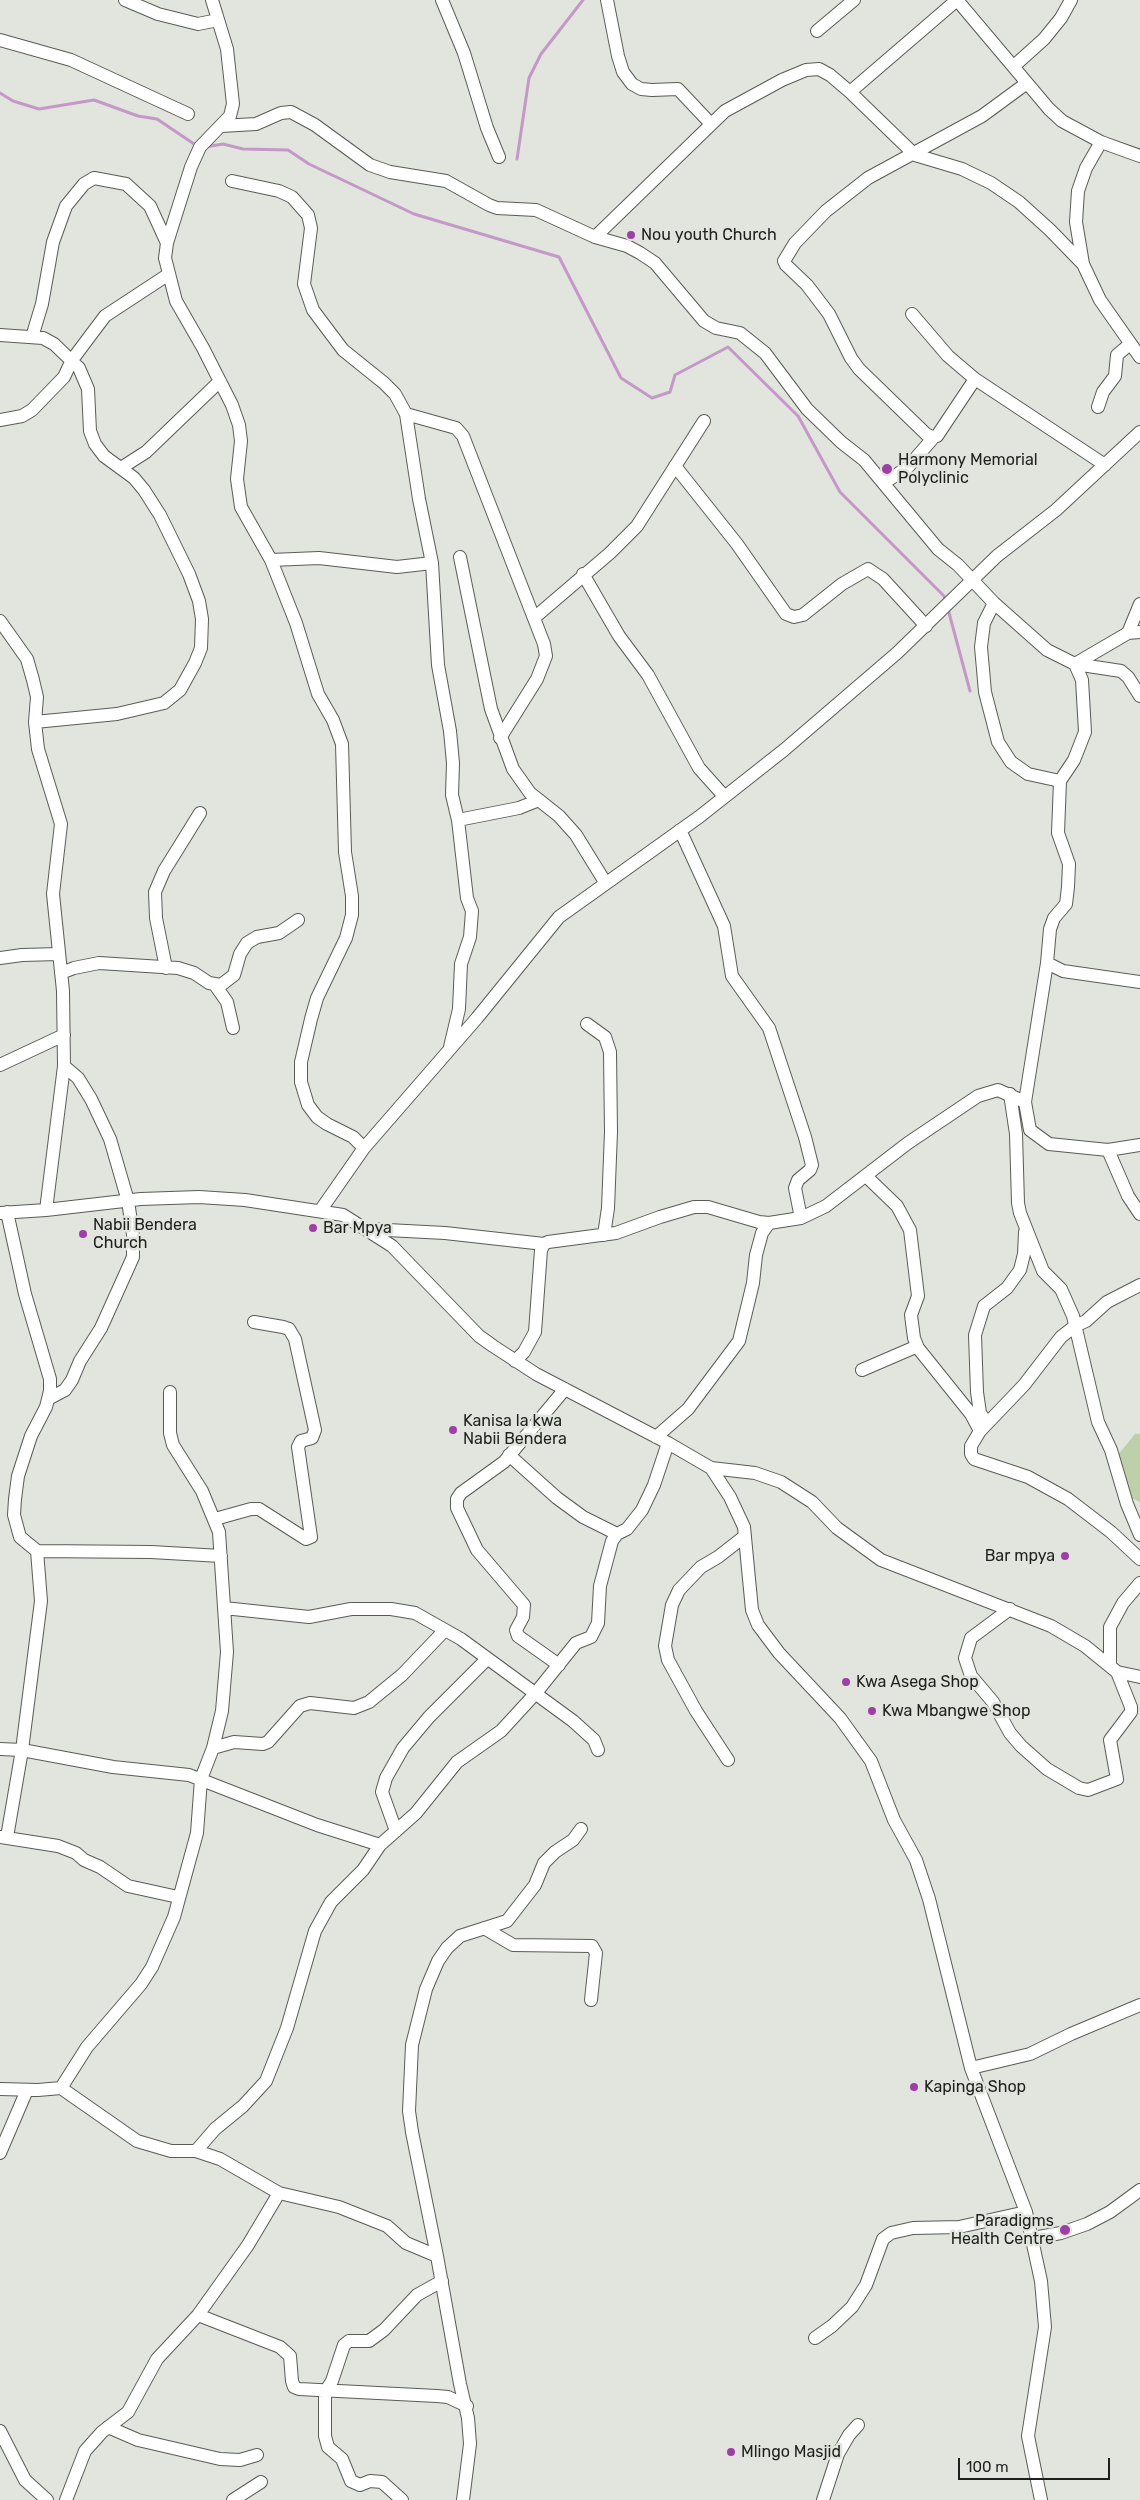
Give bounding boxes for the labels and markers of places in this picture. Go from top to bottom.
place label: Nou youth Church [641,225,777,245]
marker: Nou youth Church [625,229,637,241]
place label: Harmony Memorial Polyclinic [898,450,1038,488]
marker: Harmony Memorial Polyclinic [880,462,894,476]
place label: Nabii Bendera Church [93,1215,197,1253]
place label: Bar Mpya [323,1218,392,1238]
marker: Bar Mpya [307,1222,319,1234]
marker: Nabii Bendera Church [77,1228,89,1240]
place label: Kanisa la kwa Nabii Bendera [463,1411,567,1449]
marker: Kanisa la kwa Nabii Bendera [447,1424,459,1436]
place label: Bar mpya [985,1546,1055,1566]
marker: Bar mpya [1059,1550,1071,1562]
place label: Kwa Asega Shop [856,1672,979,1692]
marker: Kwa Asega Shop [840,1676,852,1688]
place label: Kwa Mbangwe Shop [882,1701,1030,1721]
marker: Kwa Mbangwe Shop [866,1705,878,1717]
place label: Kapinga Shop [924,2077,1026,2097]
marker: Kapinga Shop [908,2081,920,2093]
place label: Paradigms Health Centre [951,2211,1054,2249]
marker: Paradigms Health Centre [1058,2223,1072,2237]
place label: Mlingo Masjid [741,2442,841,2462]
marker: Mlingo Masjid [725,2446,737,2458]

